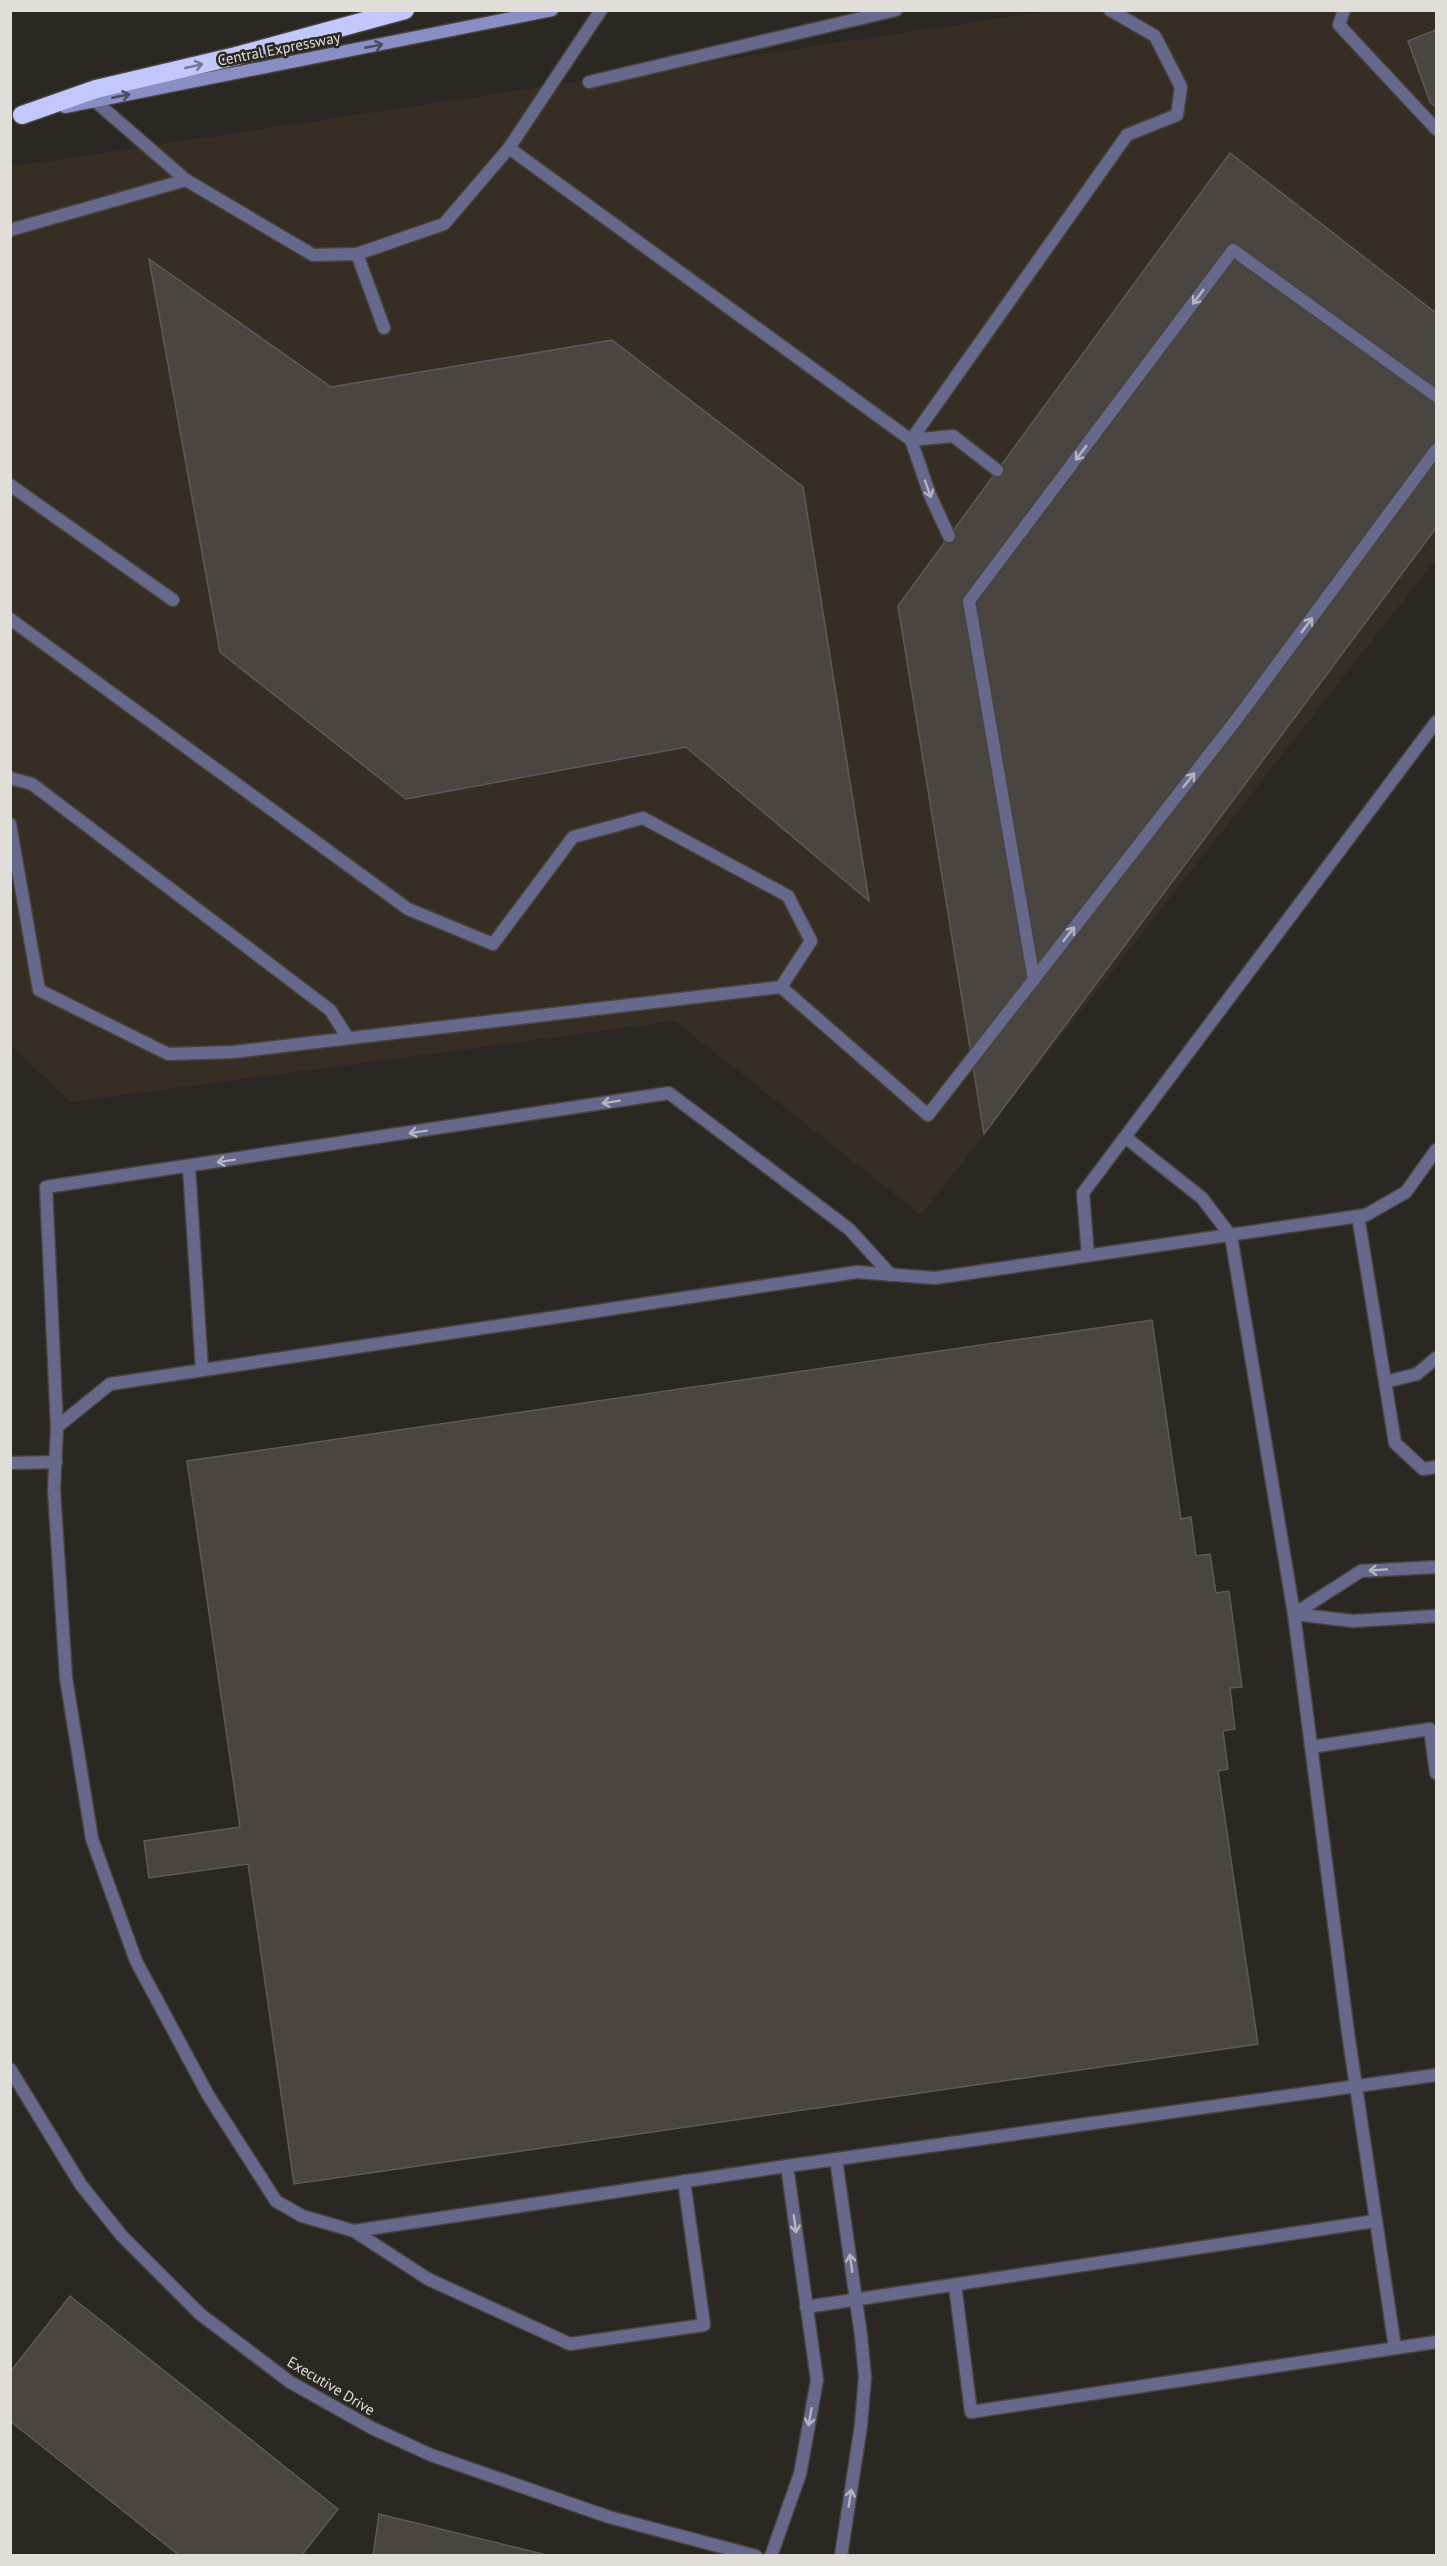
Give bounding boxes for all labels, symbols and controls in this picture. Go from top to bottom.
street label: Central Expressway [216,27,342,70]
one-way arrow [364,40,383,51]
one-way arrow [184,60,203,72]
one-way arrow [111,90,130,101]
one-way arrow [1192,288,1204,304]
one-way arrow [1075,444,1087,460]
one-way arrow [923,479,934,498]
one-way arrow [1301,617,1313,633]
one-way arrow [1183,772,1196,788]
one-way arrow [1063,926,1076,942]
one-way arrow [602,1096,622,1107]
one-way arrow [409,1126,429,1137]
one-way arrow [216,1156,236,1167]
one-way arrow [1369,1564,1389,1575]
one-way arrow [789,2213,800,2233]
one-way arrow [845,2253,856,2273]
street label: Executive Drive [284,2352,379,2419]
one-way arrow [804,2406,815,2426]
one-way arrow [844,2488,855,2508]

